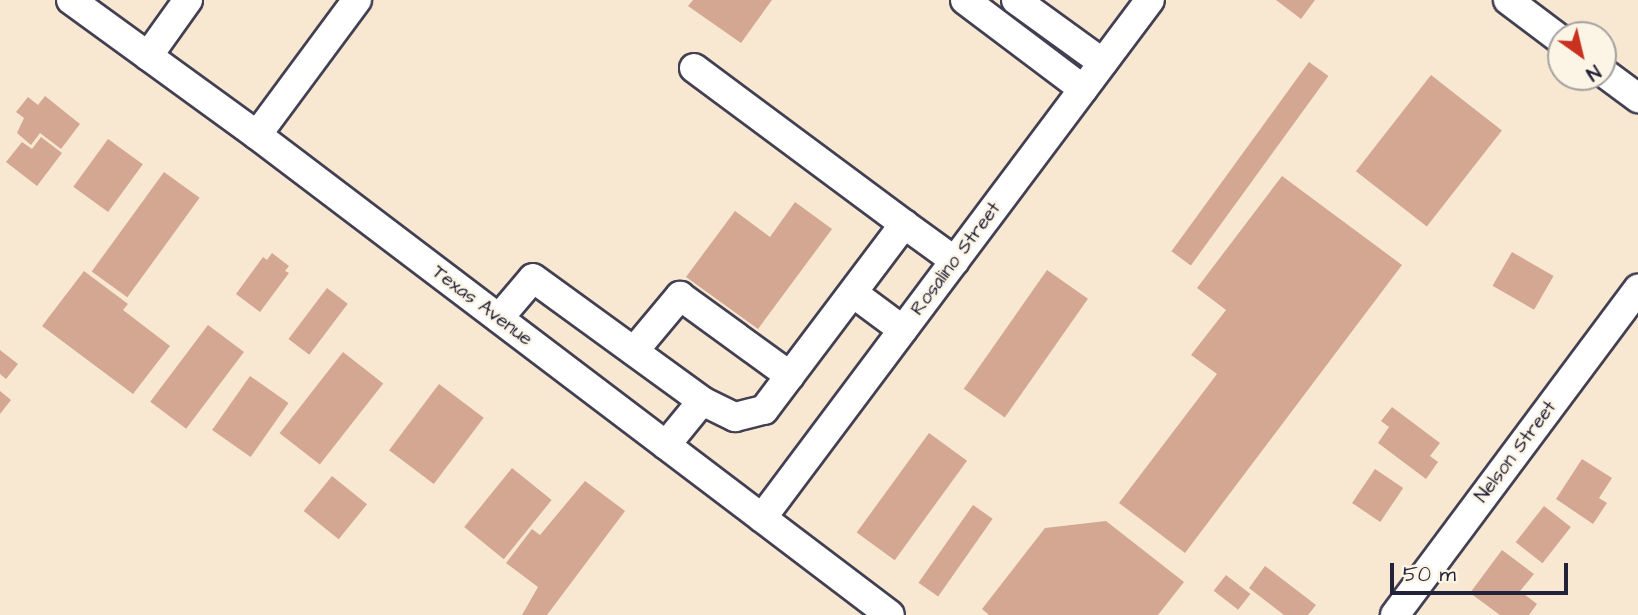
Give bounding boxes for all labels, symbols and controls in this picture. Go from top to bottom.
north arrow [1547,21,1617,91]
text: N [1580,58,1605,87]
street label: Rosalino Street [906,198,1006,320]
street label: Texas Avenue [427,261,537,351]
street label: Nelson Street [1470,397,1562,507]
scale bar [1393,548,1572,592]
text: 50 m [1403,560,1456,589]

